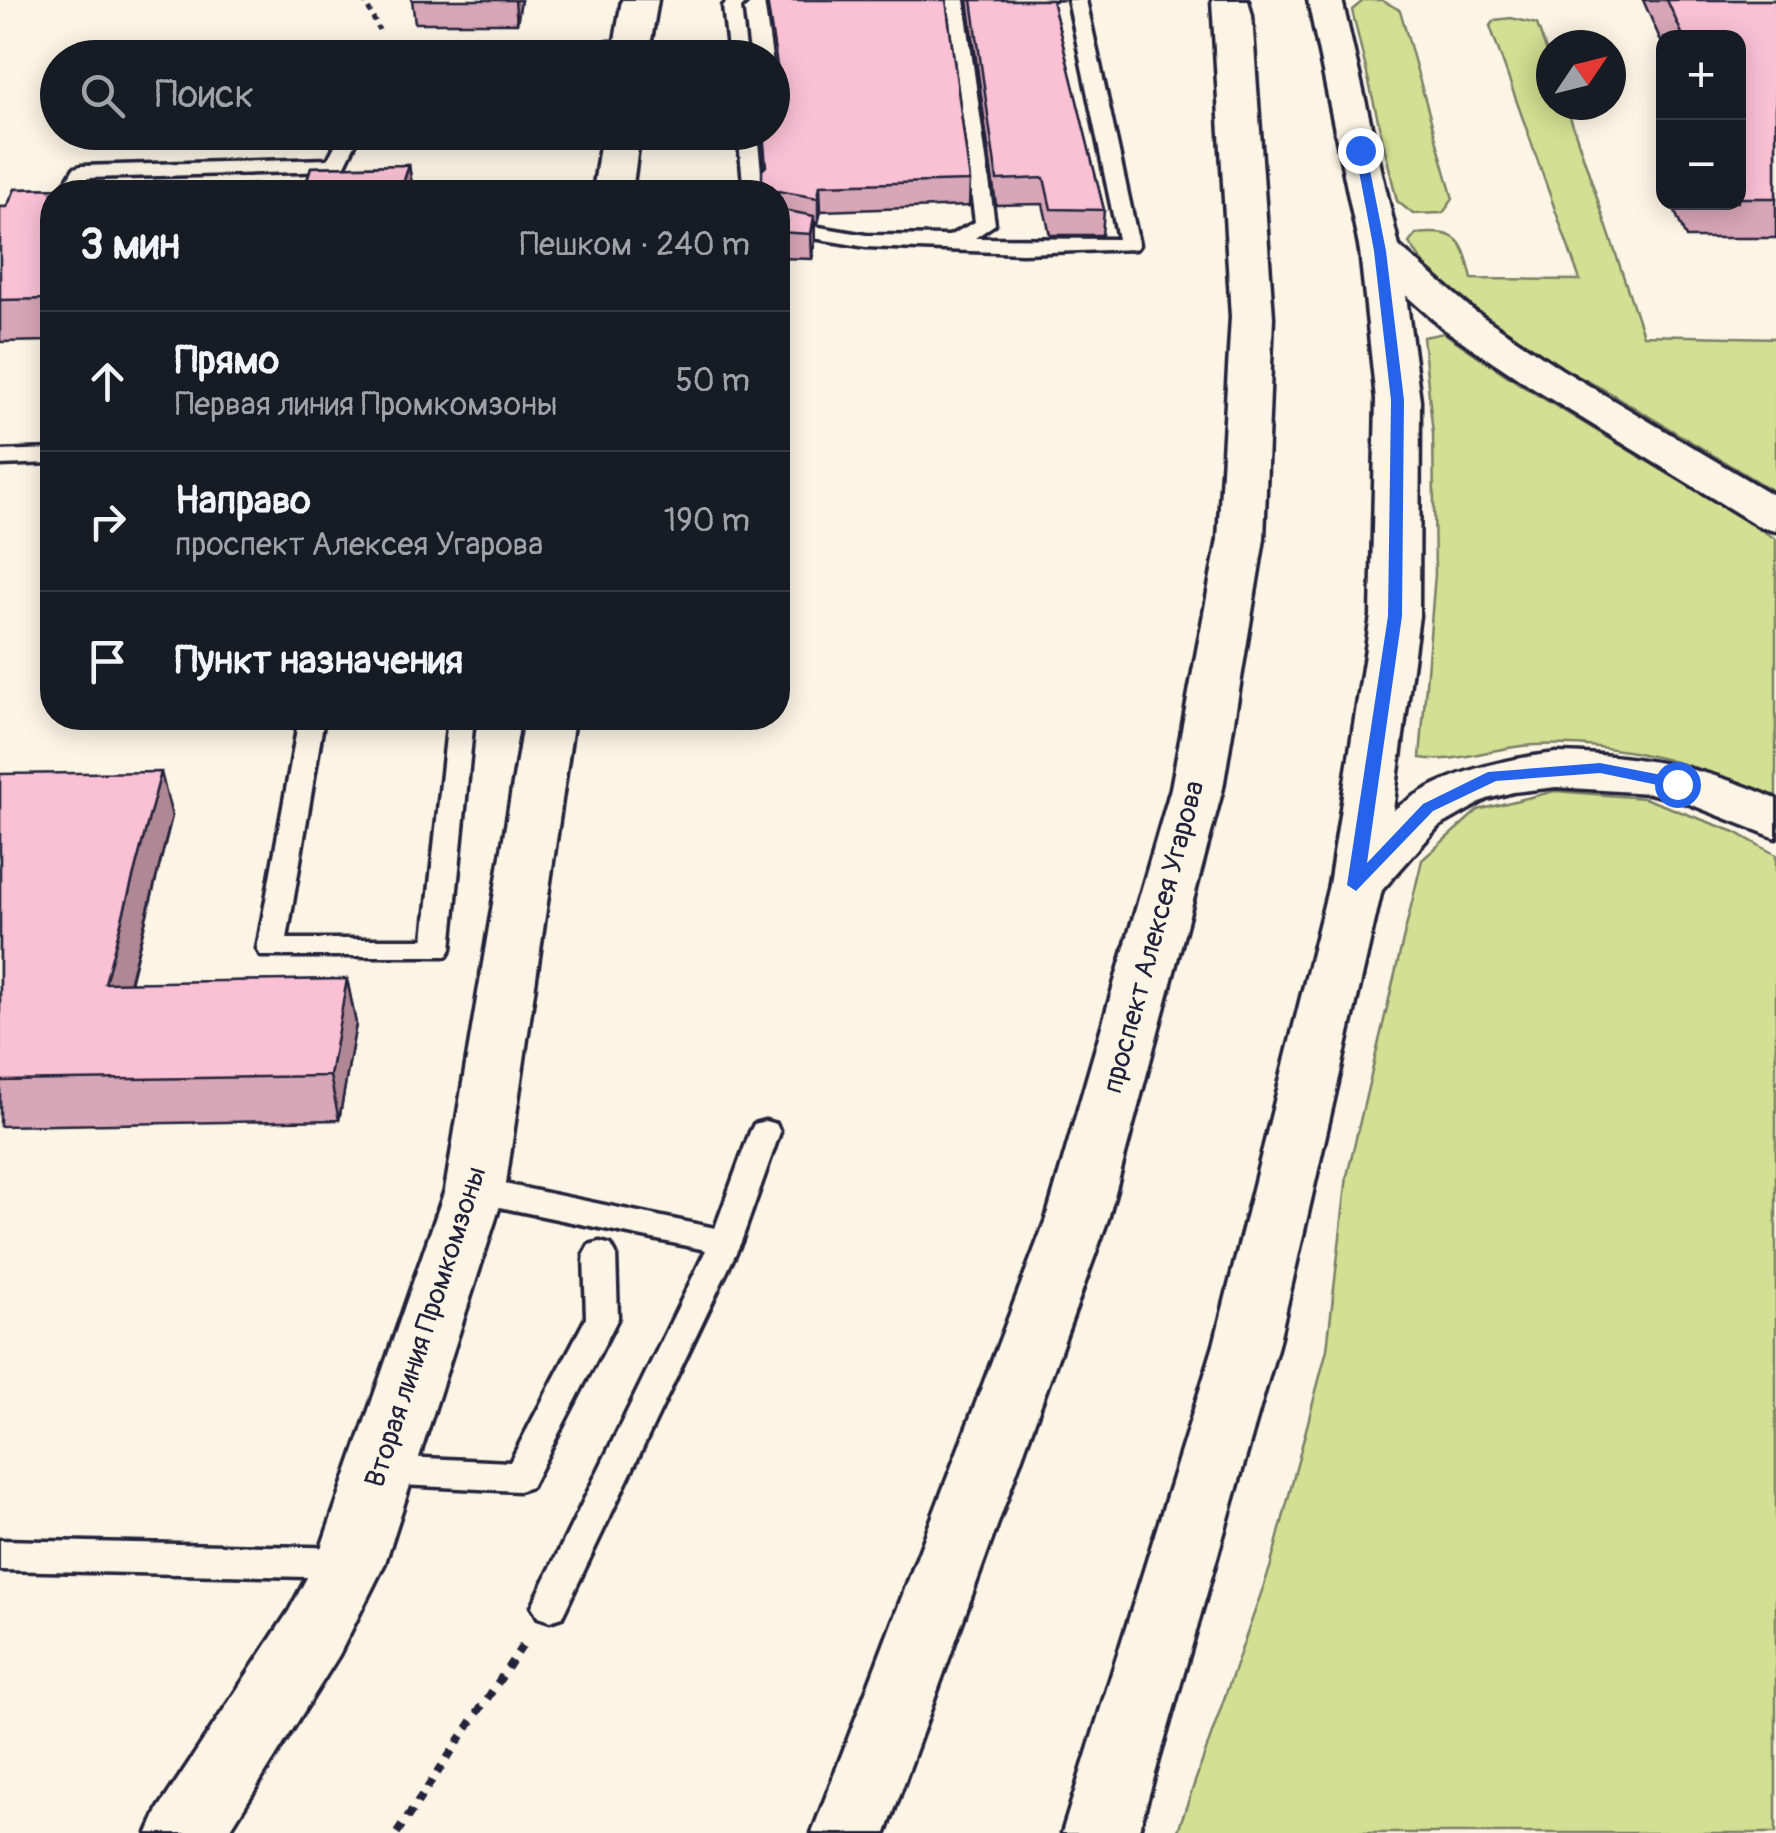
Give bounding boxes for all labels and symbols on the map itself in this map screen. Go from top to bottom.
north arrow [1536,30,1626,120]
route end [1338,128,1384,174]
route start [1655,762,1701,808]
street label: проспект Алексея Угарова [1095,777,1213,1097]
street label: Вторая линия Промкомзоны [358,1162,494,1492]

